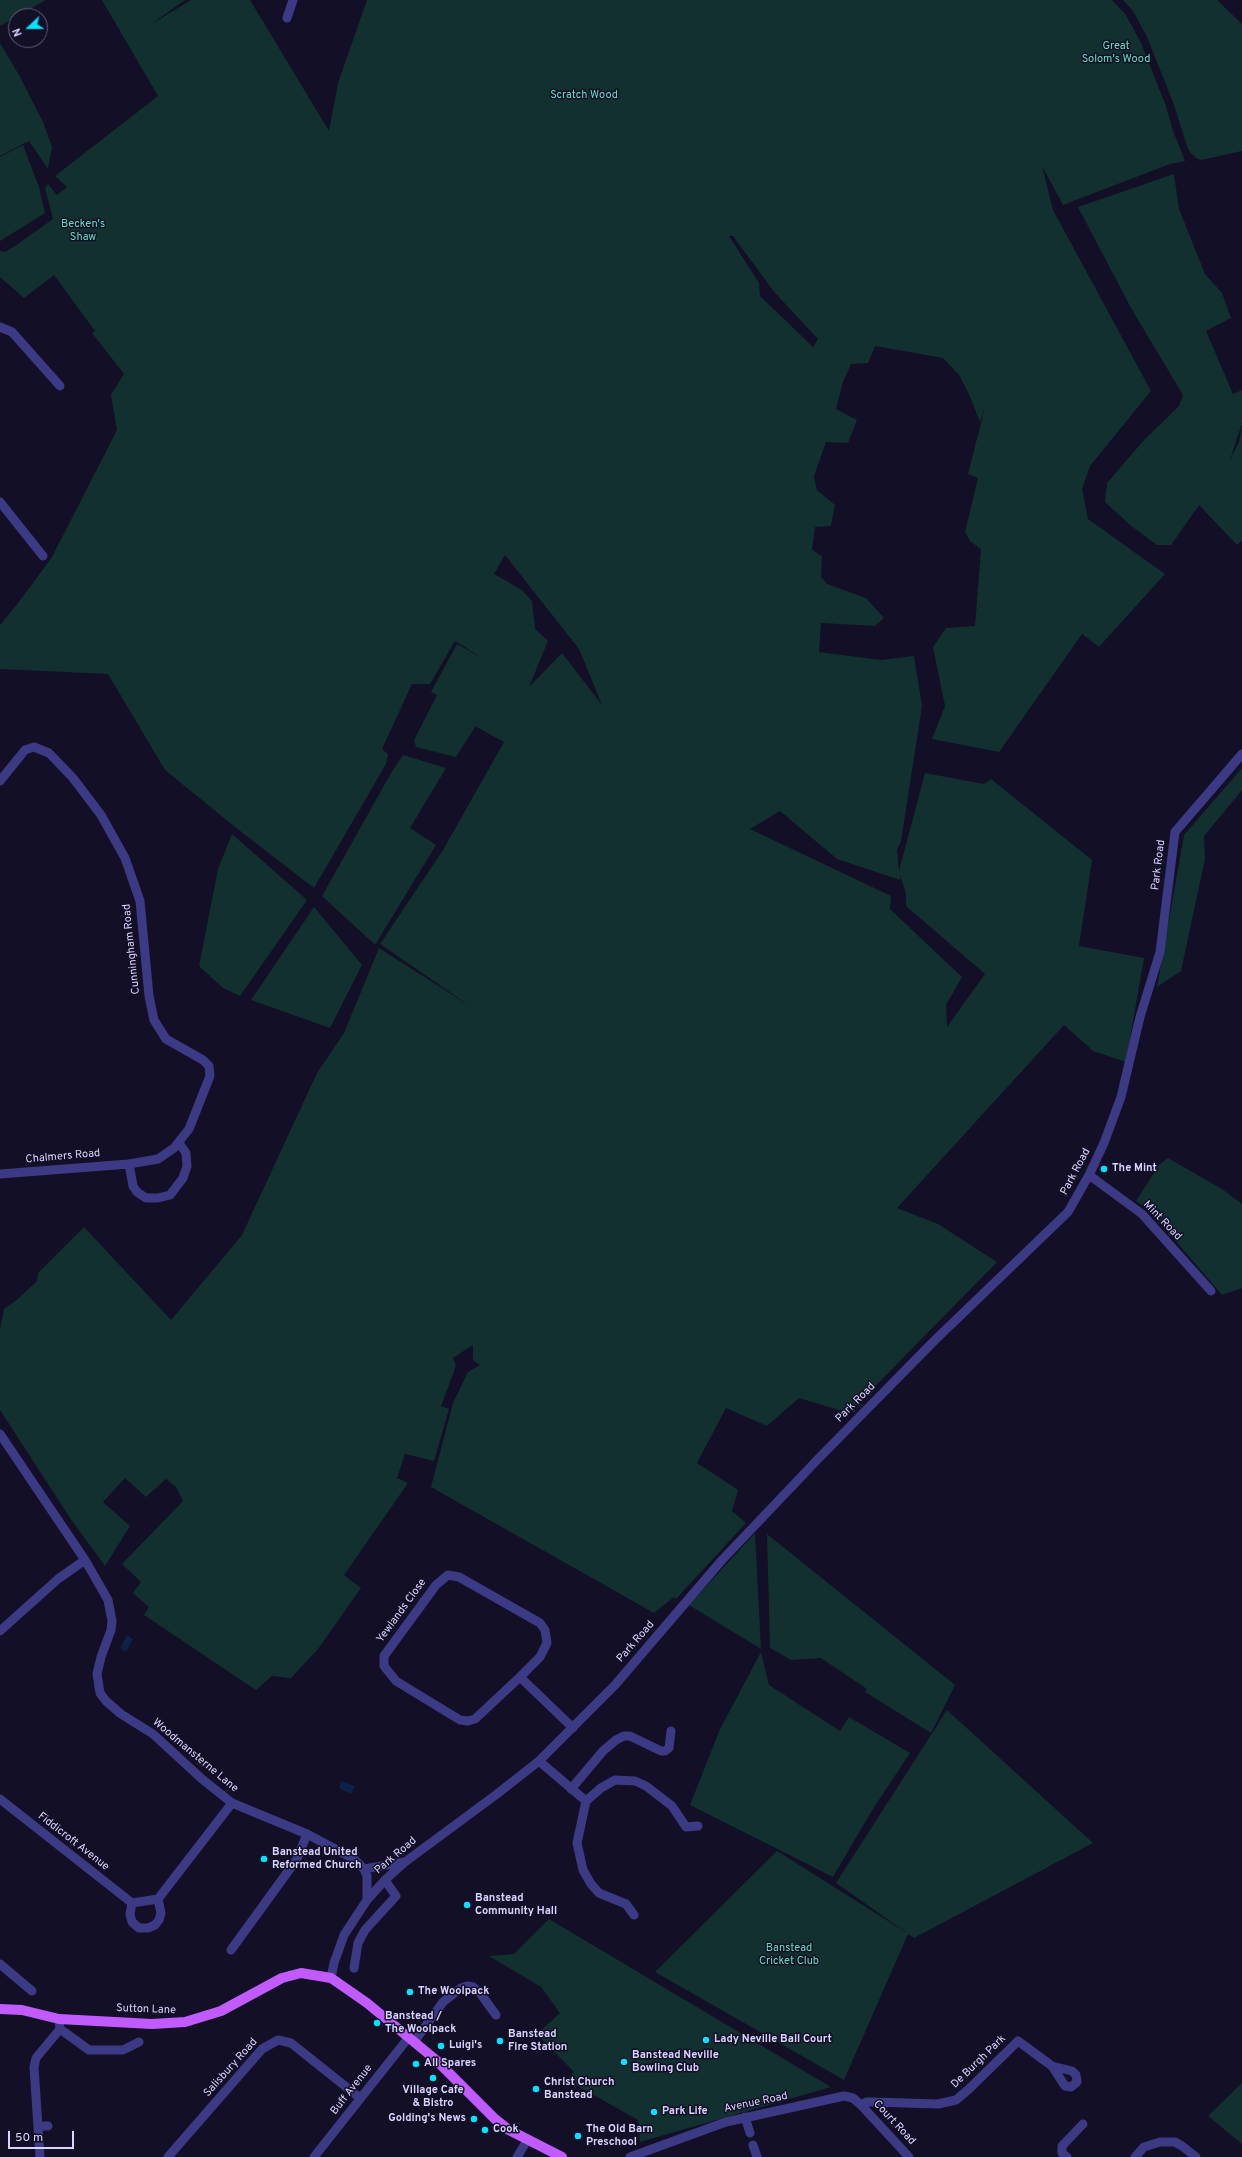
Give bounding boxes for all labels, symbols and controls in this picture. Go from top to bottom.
north arrow [8,8,48,48]
text: N [10,26,26,38]
park label: Great Solom's Wood [1082,40,1150,66]
park label: Scratch Wood [550,89,618,103]
park label: Becken's Shaw [61,218,105,244]
street label: Park Road [1149,839,1169,891]
street label: Cunningham Road [121,903,143,995]
street label: Park Road [1058,1146,1094,1198]
street label: Chalmers Road [25,1147,101,1167]
place label: The Mint [1112,1162,1157,1176]
marker: The Mint [1099,1164,1109,1174]
street label: Mint Road [1140,1198,1184,1244]
street label: Park Road [833,1380,879,1426]
street label: Yewlands Close [374,1576,430,1646]
street label: Park Road [614,1619,658,1665]
street label: Woodmansterne Lane [149,1716,241,1796]
street label: Fiddicroft Avenue [35,1810,111,1874]
street label: Park Road [372,1835,420,1877]
place label: Banstead United Reformed Church [272,1846,361,1872]
marker: Banstead United Reformed Church [259,1854,269,1864]
place label: Banstead Community Hall [475,1892,557,1918]
marker: Banstead Community Hall [462,1900,472,1910]
park label: Banstead Cricket Club [759,1942,819,1968]
place label: The Woolpack [418,1985,489,1999]
marker: The Woolpack [405,1987,415,1997]
street label: Sutton Lane [116,2002,176,2018]
place label: Banstead / The Woolpack [385,2010,456,2036]
marker: Banstead / The Woolpack [372,2018,382,2028]
place label: Banstead Fire Station [508,2028,567,2054]
place label: Lady Neville Ball Court [714,2033,832,2047]
street label: De Burgh Park [949,2033,1009,2091]
marker: Lady Neville Ball Court [701,2035,711,2045]
street label: Salisbury Road [201,2036,261,2100]
marker: Banstead Fire Station [495,2036,505,2046]
place label: Luigi's [449,2039,482,2053]
marker: Luigi's [436,2041,446,2051]
place label: Banstead Neville Bowling Club [632,2049,719,2075]
place label: All Spares [424,2057,476,2071]
marker: Banstead Neville Bowling Club [619,2057,629,2067]
marker: All Spares [411,2059,421,2069]
street label: Buff Avenue [328,2062,376,2118]
marker: Village Cafe & Bistro [428,2073,438,2083]
place label: Christ Church Banstead [544,2076,614,2102]
place label: Village Cafe & Bistro [402,2084,464,2110]
marker: Christ Church Banstead [531,2084,541,2094]
street label: Avenue Road [723,2090,789,2116]
street label: Court Road [870,2098,918,2148]
place label: Park Life [662,2105,708,2119]
marker: Park Life [649,2107,659,2117]
place label: Golding's News [388,2112,466,2126]
marker: Golding's News [469,2114,479,2124]
scale bar [10,2123,76,2149]
place label: Cook [493,2123,519,2137]
place label: The Old Barn Preschool [586,2123,653,2149]
marker: Cook [480,2125,490,2135]
text: 50 m [15,2130,43,2146]
marker: The Old Barn Preschool [573,2131,583,2141]

